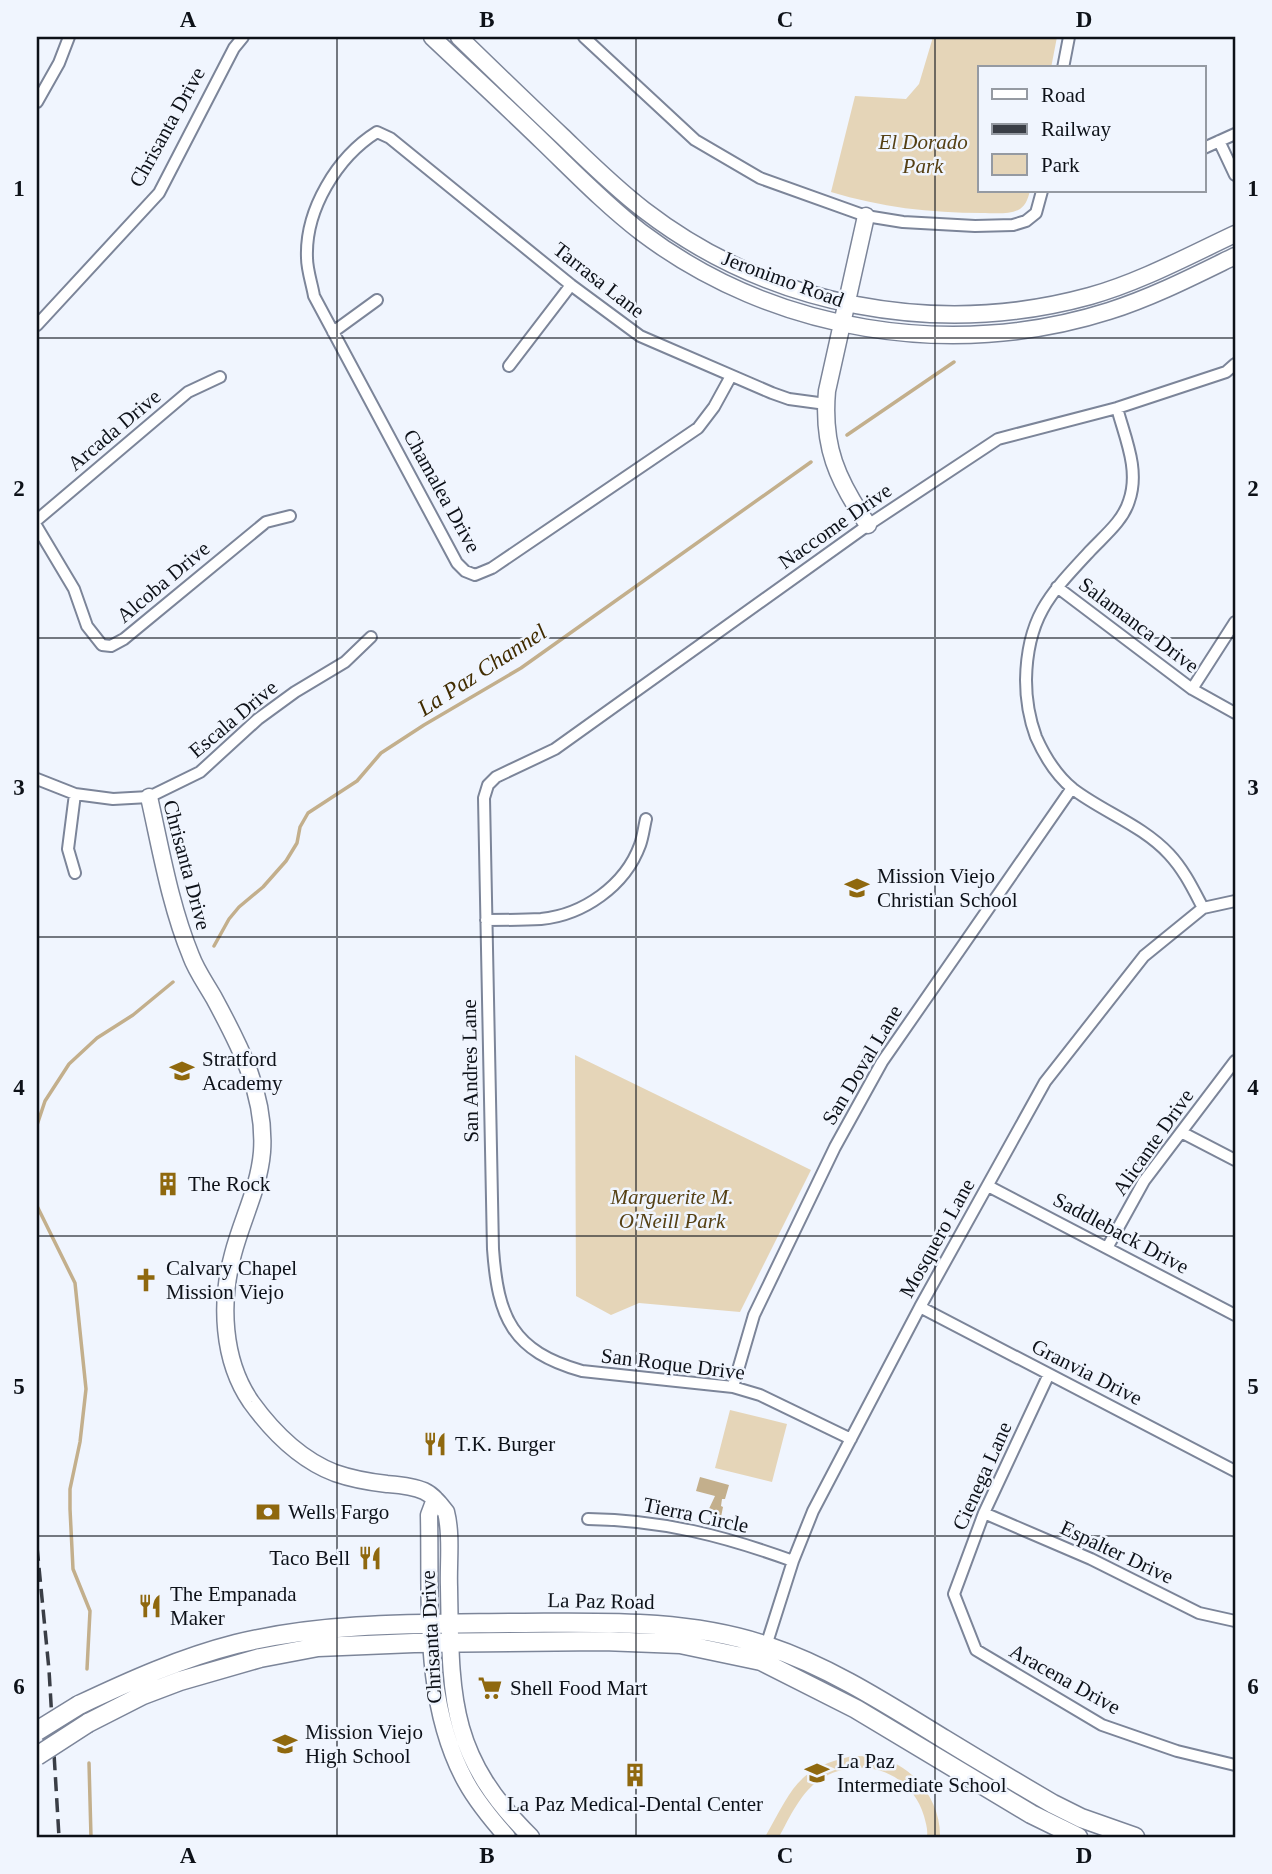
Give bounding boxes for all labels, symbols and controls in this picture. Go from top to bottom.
text: A [180,7,197,32]
text: B [479,7,495,32]
text: C [777,7,793,32]
text: D [1076,7,1092,32]
street label: Chrisanta Drive [124,63,210,191]
legend [978,66,1206,192]
text: Road [1041,83,1086,107]
text: Railway [1041,117,1111,141]
park label: El Dorado Park [877,130,968,178]
text: Park [1041,153,1080,177]
text: 1 [13,176,25,201]
text: 1 [1247,176,1259,201]
street label: Tarrasa Lane [549,237,649,323]
street label: Jeronimo Road [719,246,848,312]
street label: Arcada Drive [63,384,165,476]
street label: Chamalea Drive [398,425,486,557]
text: 2 [13,476,25,501]
text: 2 [1247,476,1259,501]
street label: Naccome Drive [774,478,896,574]
street label: Alcoba Drive [112,536,214,628]
street label: Salamanca Drive [1074,572,1204,678]
water label: La Paz Channel [412,619,551,721]
street label: Escala Drive [184,675,282,763]
text: 3 [13,775,25,800]
text: 3 [1247,775,1259,800]
street label: Chrisanta Drive [158,797,216,933]
place label: Mission Viejo Christian School [877,864,1018,912]
school or university icon: Mission Viejo Christian School [843,874,871,902]
street label: San Andres Lane [457,999,483,1143]
street label: San Doval Lane [817,1001,907,1129]
place label: Stratford Academy [202,1047,283,1095]
school or university icon: Stratford Academy [168,1057,196,1085]
text: 4 [13,1075,25,1100]
text: 4 [1247,1075,1259,1100]
street label: Alicante Drive [1108,1084,1198,1200]
building icon: The Rock [154,1170,182,1198]
place label: The Rock [188,1172,271,1196]
street label: Mosquero Lane [894,1174,980,1302]
park label: Marguerite M. O'Neill Park [610,1185,733,1233]
street label: Saddleback Drive [1049,1187,1193,1279]
place label: Calvary Chapel Mission Viejo [166,1256,297,1304]
church icon: Calvary Chapel Mission Viejo [132,1266,160,1294]
street label: Granvia Drive [1028,1334,1146,1410]
street label: San Roque Drive [600,1343,746,1385]
text: 5 [13,1374,25,1399]
text: 5 [1247,1374,1259,1399]
street label: Cienega Lane [947,1418,1017,1534]
restaurant icon: T.K. Burger [421,1430,449,1458]
place label: T.K. Burger [455,1432,555,1456]
street label: Tierra Circle [641,1492,751,1538]
bank icon: Wells Fargo [254,1498,282,1526]
place label: Wells Fargo [288,1500,389,1524]
street label: Espalter Drive [1057,1515,1177,1589]
restaurant icon: Taco Bell [356,1544,384,1572]
place label: Taco Bell [269,1546,350,1570]
street label: Chrisanta Drive [416,1570,446,1704]
place label: The Empanada Maker [170,1582,297,1630]
street label: La Paz Road [547,1588,655,1614]
restaurant icon: The Empanada Maker [136,1592,164,1620]
street label: Aracena Drive [1005,1639,1125,1719]
text: 6 [13,1674,25,1699]
supermarket icon: Shell Food Mart [476,1674,504,1702]
text: 6 [1247,1674,1259,1699]
place label: Shell Food Mart [510,1676,648,1700]
place label: Mission Viejo High School [305,1720,423,1768]
school or university icon: Mission Viejo High School [271,1730,299,1758]
place label: La Paz Intermediate School [837,1749,1007,1797]
school or university icon: La Paz Intermediate School [803,1759,831,1787]
building icon: La Paz Medical-Dental Center [621,1761,649,1789]
place label: La Paz Medical-Dental Center [507,1792,763,1816]
text: A [180,1843,197,1868]
text: B [479,1843,495,1868]
text: C [777,1843,793,1868]
text: D [1076,1843,1092,1868]

